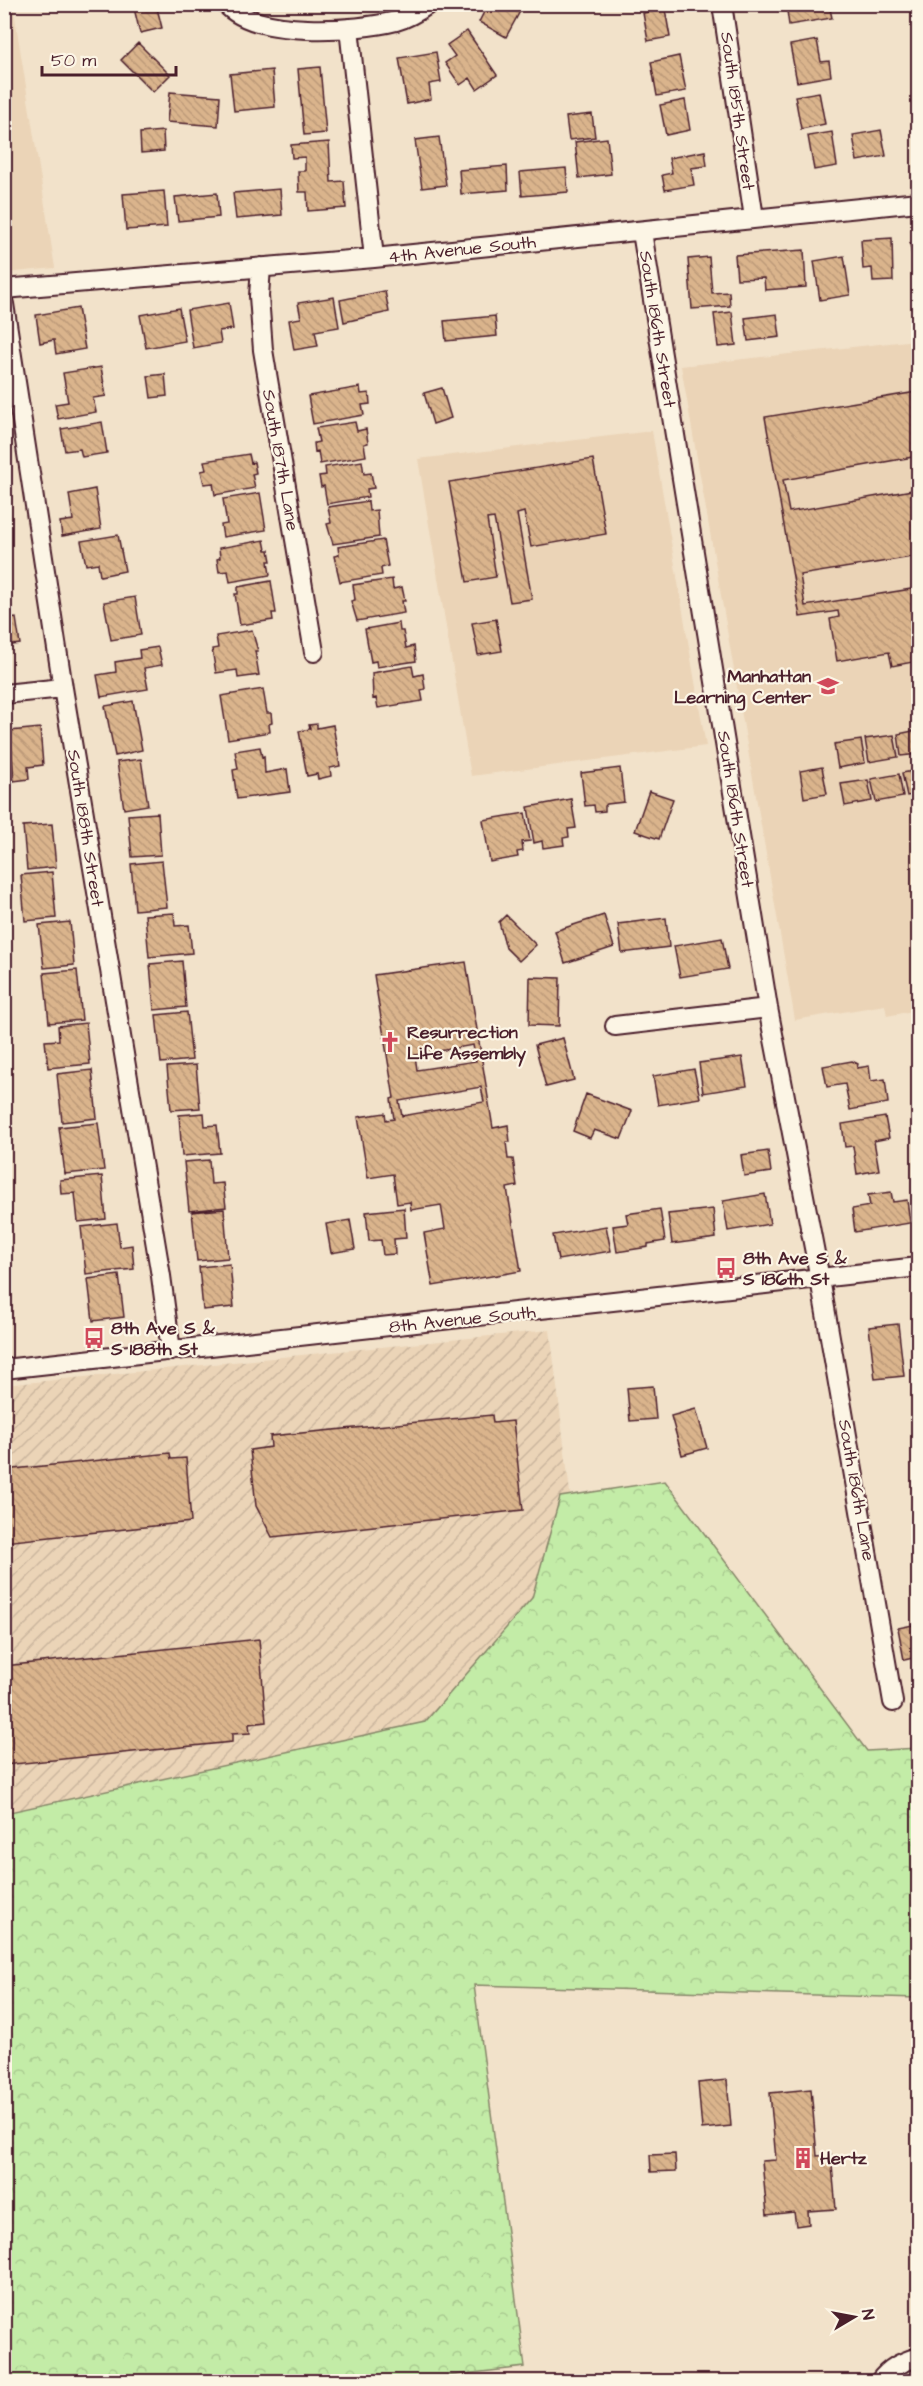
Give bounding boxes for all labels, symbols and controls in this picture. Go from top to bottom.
street label: South 185th Street [714,30,761,193]
scale bar [42,39,176,77]
text: 50 m [51,48,96,73]
street label: 4th Avenue South [387,229,537,270]
street label: South 186th Street [633,249,682,410]
street label: South 187th Lane [256,387,305,533]
place label: Manhattan Learning Center [674,664,811,711]
school or university icon: Manhattan Learning Center [816,674,840,698]
street label: South 186th Street [711,729,760,890]
street label: South 188th Street [61,748,110,909]
place label: Resurrection Life Assembly [407,1020,526,1067]
church icon: Resurrection Life Assembly [378,1030,402,1054]
place label: 8th Ave S & S 186th St [742,1246,848,1292]
bus stop icon: 8th Ave S & S 186th St [714,1256,738,1280]
street label: 8th Avenue South [387,1299,537,1340]
place label: 8th Ave S & S 188th St [110,1316,216,1362]
bus stop icon: 8th Ave S & S 188th St [82,1326,106,1350]
street label: South 186th Lane [832,1417,881,1563]
building icon: Hertz [791,2146,815,2170]
place label: Hertz [820,2146,868,2171]
north arrow [824,2287,884,2347]
text: N [856,2308,879,2321]

